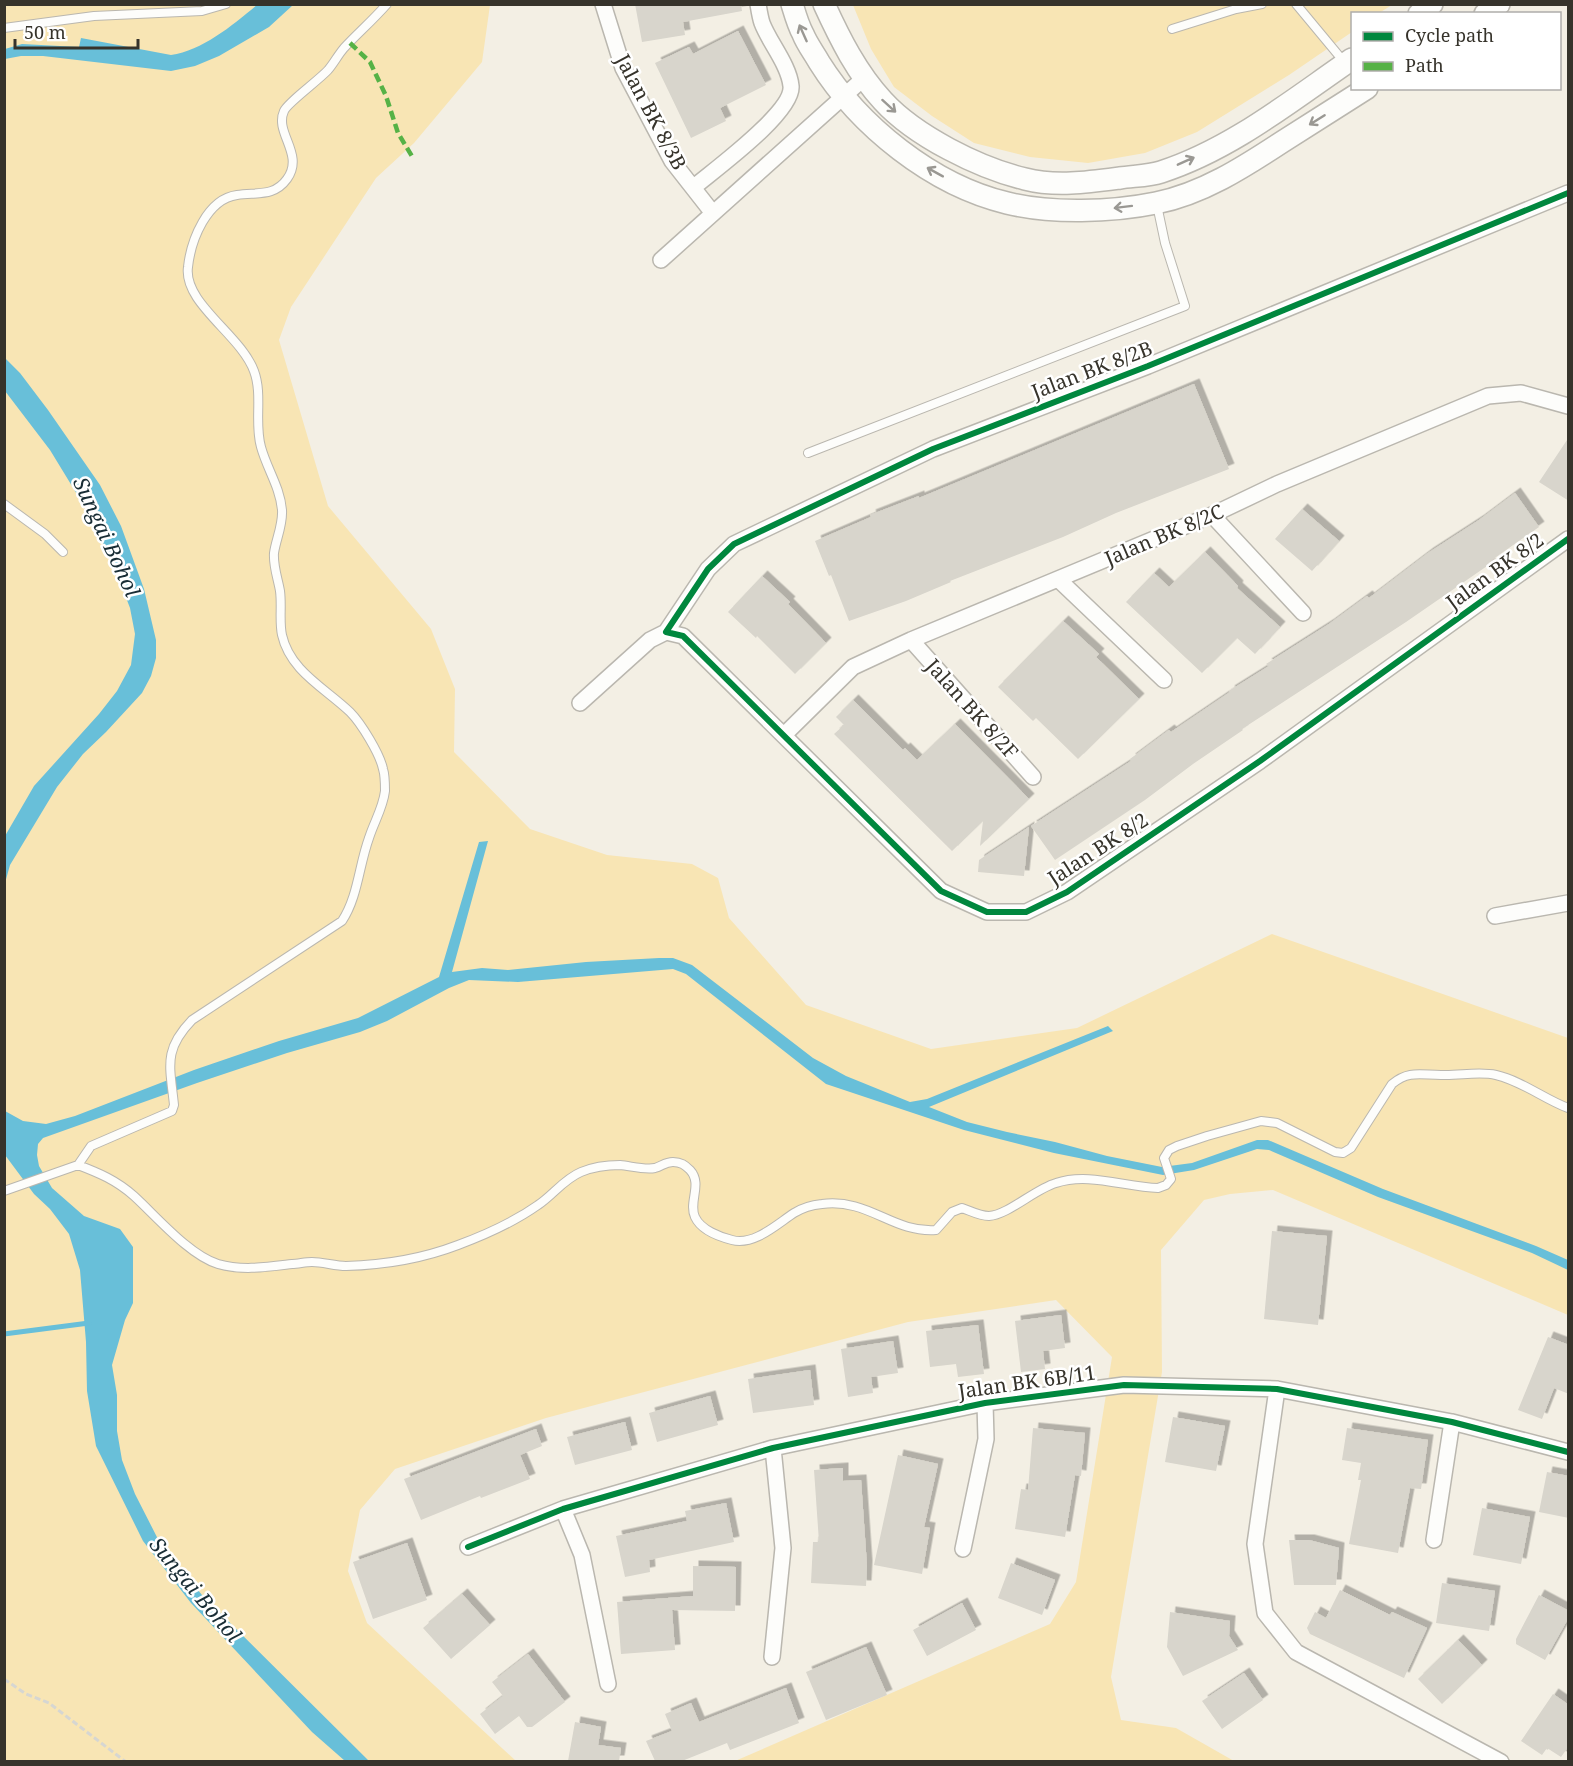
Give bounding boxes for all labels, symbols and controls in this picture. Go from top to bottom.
scale bar [15,12,138,50]
legend [1351,12,1561,90]
text: 50 m [24,20,66,44]
text: Cycle path [1405,23,1494,47]
one-way arrow [797,24,808,42]
street label: Jalan BK 8/3B [609,48,693,174]
text: Path [1405,53,1444,77]
one-way arrow [881,99,896,113]
one-way arrow [1309,114,1326,126]
one-way arrow [1177,155,1195,166]
one-way arrow [927,166,944,178]
one-way arrow [1113,202,1133,213]
street label: Jalan BK 8/2B [1027,334,1156,405]
water label: Sungai Bohol [67,472,147,602]
street label: Jalan BK 8/2C [1099,497,1227,572]
street label: Jalan BK 8/2 [1440,526,1549,616]
street label: Jalan BK 8/2F [919,652,1025,765]
street label: Jalan BK 8/2 [1042,806,1153,892]
street label: Jalan BK 6B/11 [955,1358,1097,1405]
water label: Sungai Bohol [144,1531,248,1648]

